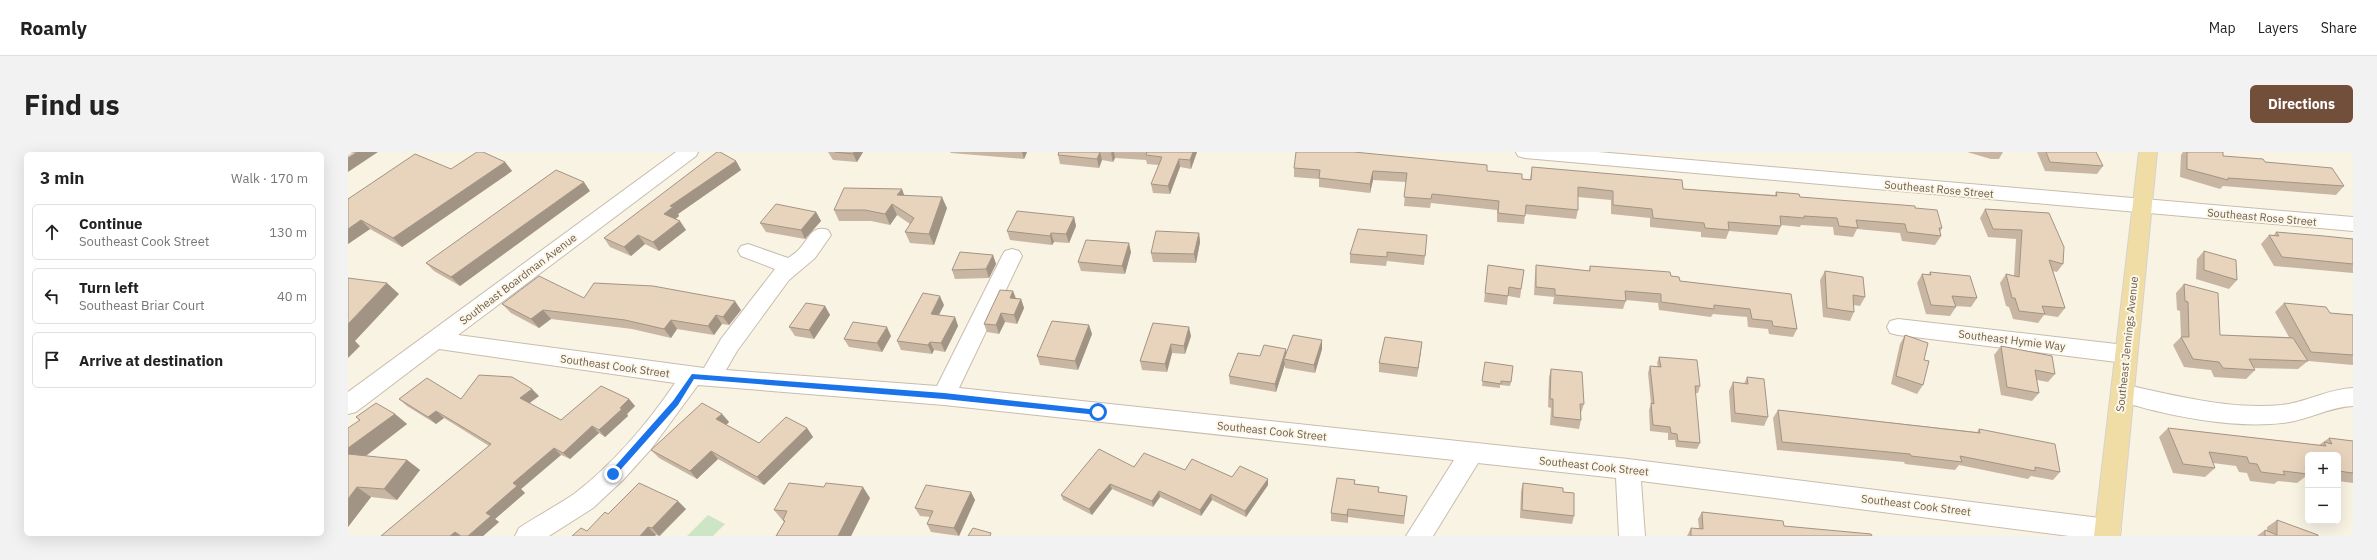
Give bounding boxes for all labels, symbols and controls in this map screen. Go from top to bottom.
text: Roamly [20,16,87,40]
text: Map [2209,19,2236,37]
text: Layers [2258,19,2299,37]
text: Share [2321,19,2357,37]
button: Directions [2250,85,2353,123]
text: Find us [24,86,120,123]
text: 3 min [40,167,84,189]
text: Walk · 170 m [231,170,308,187]
street label: Southeast Rose Street [1884,177,1994,201]
street label: Southeast Rose Street [2207,205,2317,229]
text: Continue [79,214,143,233]
icon: ahead [41,221,63,243]
text: 130 m [269,224,307,241]
street label: Southeast Boardman Avenue [457,230,579,328]
text: Southeast Cook Street [79,233,209,250]
street label: Southeast Jennings Avenue [2113,276,2141,412]
text: Turn left [79,278,139,297]
icon: left [41,285,63,307]
text: 40 m [277,288,307,305]
text: Southeast Briar Court [79,297,205,314]
street label: Southeast Hymie Way [1958,326,2067,354]
icon: arrive [41,349,63,371]
text: Arrive at destination [79,351,223,370]
street label: Southeast Cook Street [559,351,671,381]
route start [1089,403,1107,421]
street label: Southeast Cook Street [1216,418,1328,444]
map controls [2305,452,2341,524]
button: + [2305,452,2341,488]
street label: Southeast Cook Street [1538,453,1650,479]
route end [604,465,622,483]
button: − [2305,488,2341,524]
street label: Southeast Cook Street [1860,491,1972,519]

